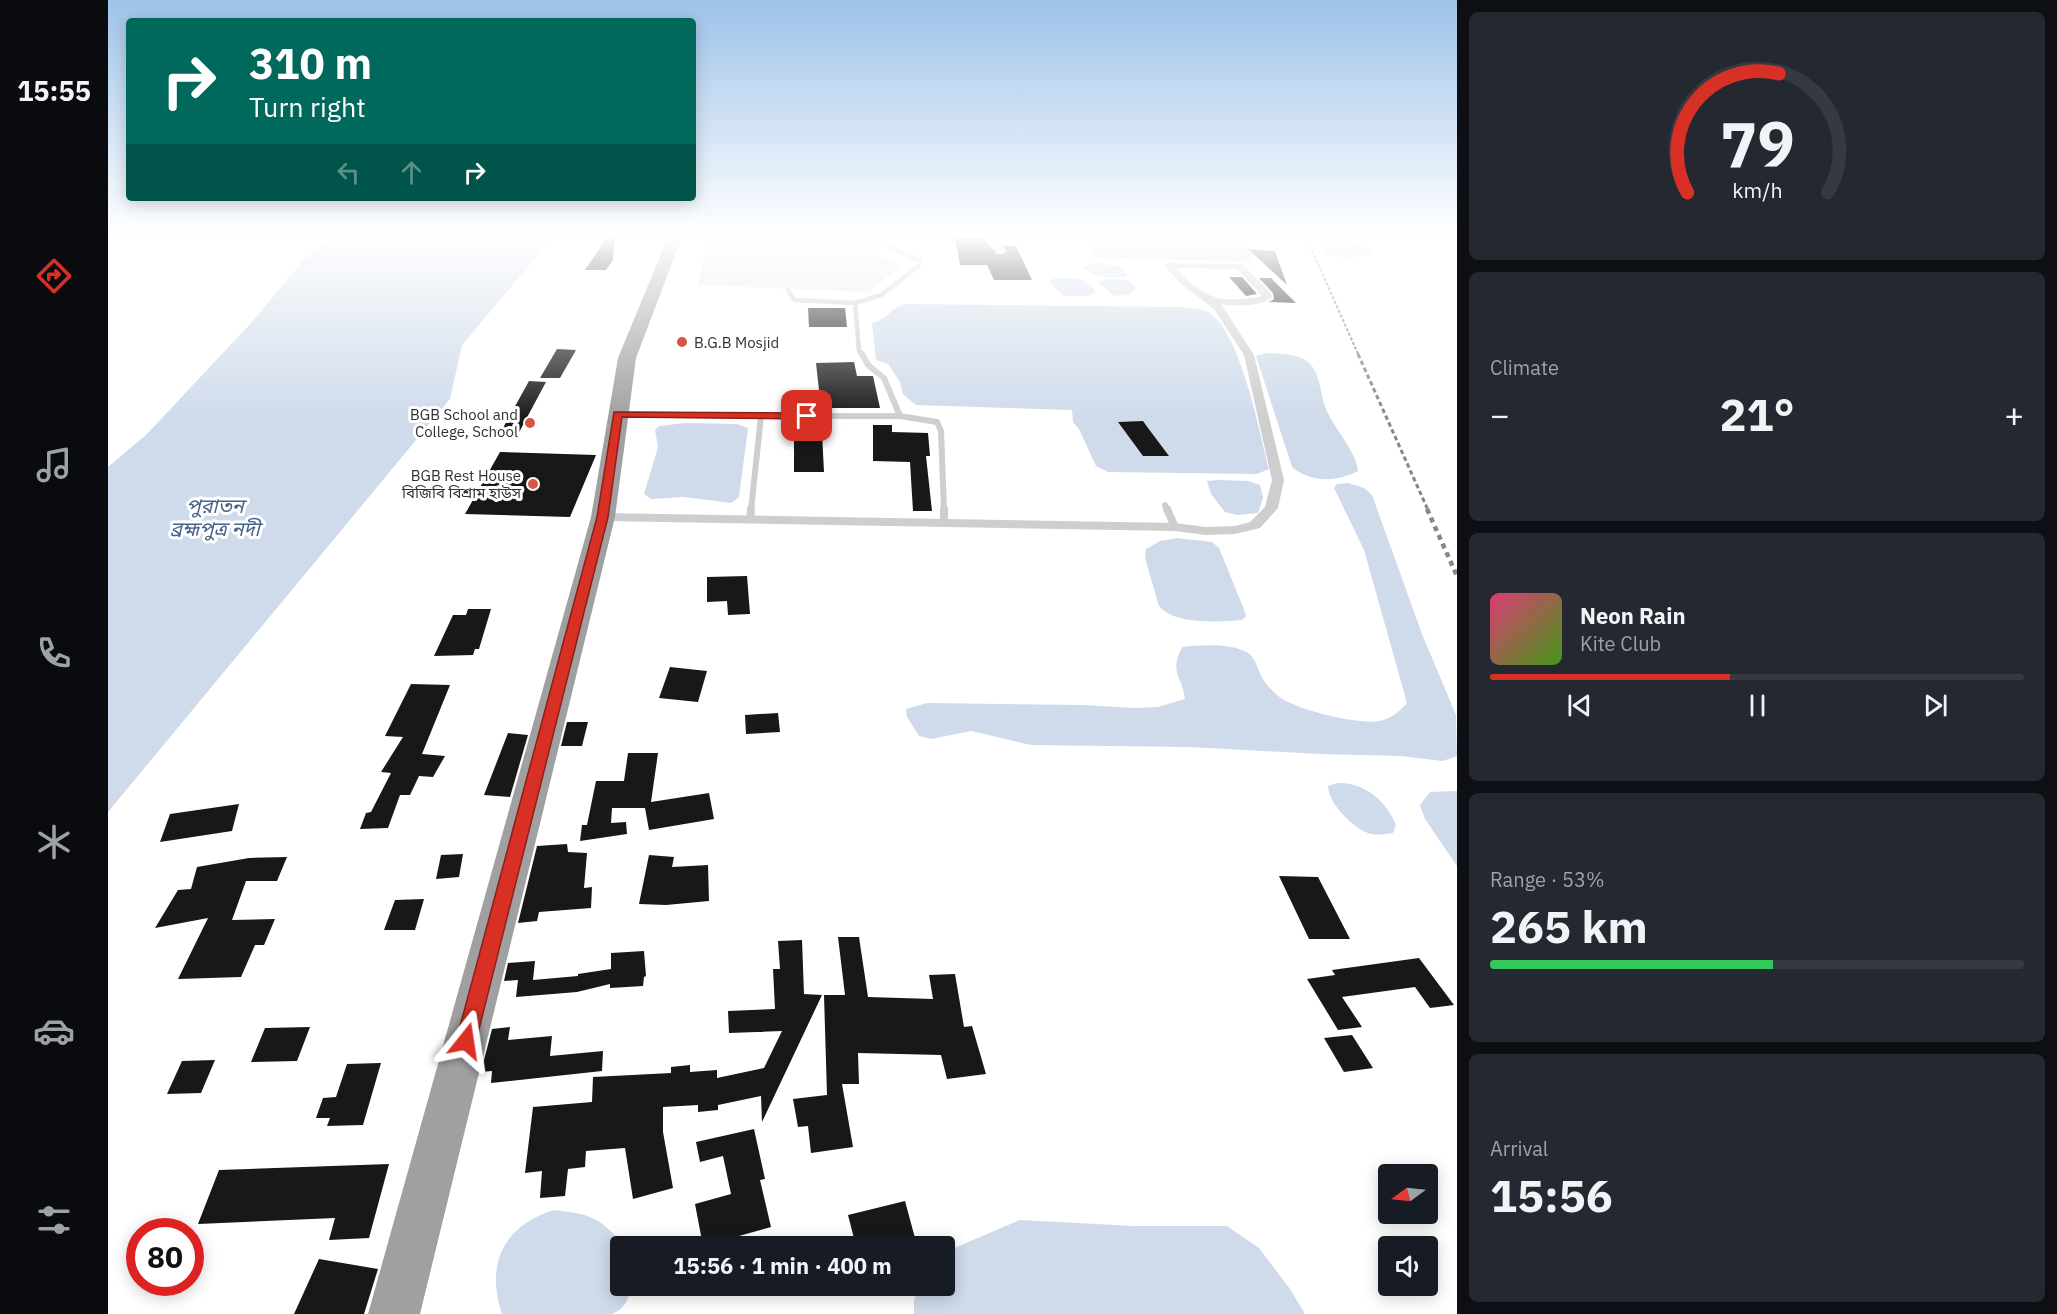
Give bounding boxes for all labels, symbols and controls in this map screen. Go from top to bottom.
text: 310 m [249,36,372,91]
icon: right [150,42,228,120]
text: 15:55 [17,73,91,108]
text: Turn right [249,89,366,124]
text: 79 [1720,103,1794,184]
icon: left [332,156,365,189]
icon: ahead [395,156,428,189]
icon: right [458,156,491,189]
text: km/h [1732,177,1782,205]
icon: directions [33,255,75,297]
place label: B.G.B Mosjid [694,333,779,352]
marker: B.G.B Mosjid [675,335,689,349]
text: Climate [1490,354,1559,381]
text: 21° [1719,385,1795,443]
pin [781,390,832,441]
text: − [1490,393,1510,436]
text: + [2004,393,2024,436]
icon: arrive [790,399,823,432]
place label: BGB School and College, School [410,405,518,441]
marker: BGB School and College, School [523,416,537,430]
icon: music [33,444,75,486]
place label: BGB Rest House বিজিবি বিশ্রাম হাউস [401,466,522,502]
marker: BGB Rest House বিজিবি বিশ্রাম হাউস [526,477,540,491]
water label: পুরাতন ব্রহ্মপুত্র নদী [170,492,264,542]
text: Neon Rain [1580,601,1686,630]
text: Kite Club [1580,630,1661,657]
icon: phone [33,632,75,674]
icon: previous [1563,689,1596,722]
icon: pause [1741,689,1774,722]
icon: next [1919,689,1952,722]
icon: climate [33,821,75,863]
text: Range · 53% [1490,866,1605,893]
text: 265 km [1490,897,1648,955]
position arrow [434,1009,498,1073]
icon: car [33,1010,75,1052]
text: Arrival [1490,1135,1548,1162]
north arrow [1378,1164,1438,1224]
map controls [1378,1164,1438,1296]
text: 15:56 [1490,1166,1613,1224]
icon: filters [33,1199,75,1241]
speed limit sign: 80 [126,1218,204,1296]
button: sound [1378,1236,1438,1296]
text: 15:56 · 1 min · 400 m [673,1251,892,1280]

